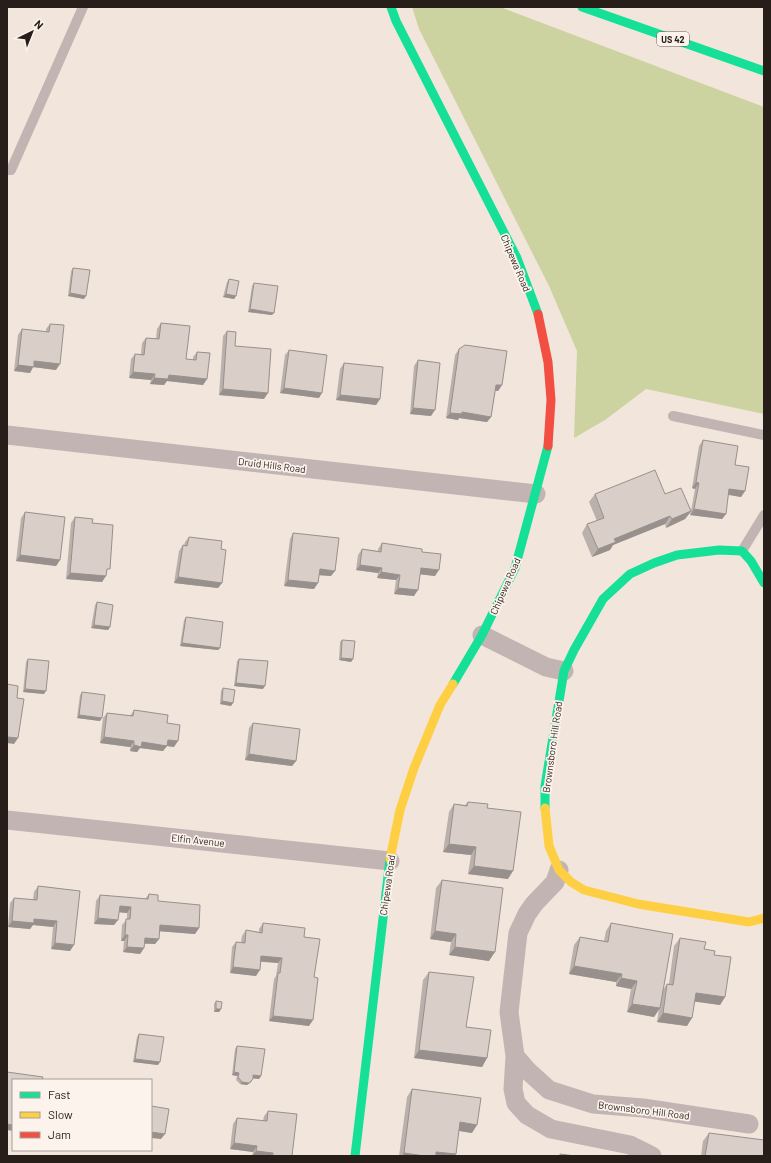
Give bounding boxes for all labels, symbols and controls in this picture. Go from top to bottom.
north arrow [12,12,52,52]
text: N [32,17,46,32]
road number: US 42 [657,32,689,46]
street label: Chipewa Road [499,233,533,293]
street label: Druid Hills Road [238,455,306,475]
street label: Chipewa Road [487,556,523,616]
street label: Brownsboro Hill Road [540,701,564,793]
street label: Elfin Avenue [171,831,225,849]
street label: Chipewa Road [377,854,397,916]
legend [12,1079,152,1151]
text: Fast [48,1087,71,1101]
street label: Brownsboro Hill Road [598,1098,690,1122]
text: Slow [48,1107,73,1121]
text: Jam [48,1127,71,1141]

